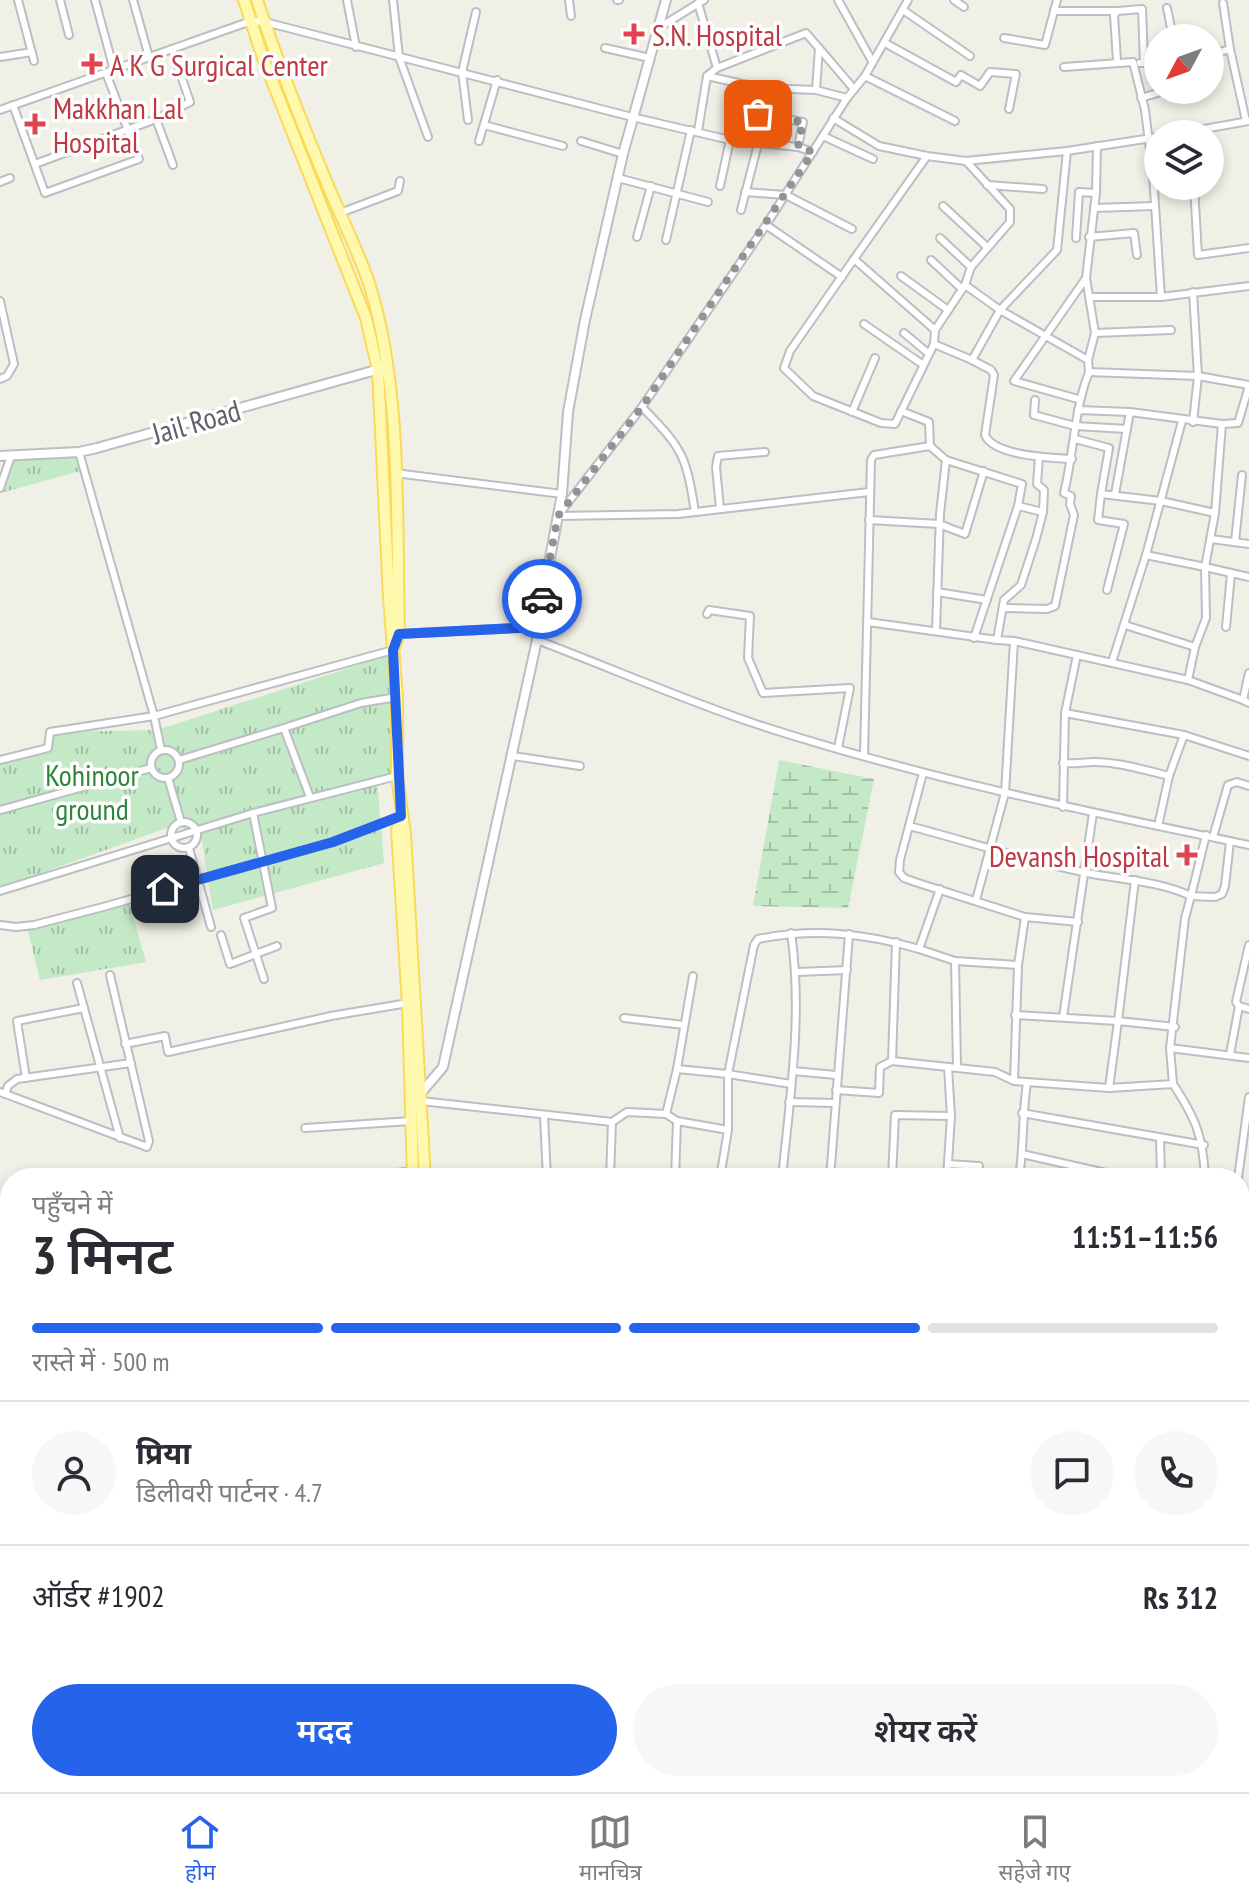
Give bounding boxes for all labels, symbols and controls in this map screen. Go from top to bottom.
place label: S.N. Hospital [652,15,782,54]
marker: S.N. Hospital [623,23,645,45]
north arrow [1144,24,1224,104]
map controls [1144,24,1224,200]
place label: A K G Surgical Center [110,45,329,84]
marker: A K G Surgical Center [81,53,103,75]
pin [724,80,792,148]
place label: Makkhan Lal Hospital [53,88,183,161]
icon: bag [736,92,780,136]
marker: Makkhan Lal Hospital [24,113,46,135]
button: layers [1144,120,1224,200]
street label: Jail Road [146,390,245,452]
courier [502,559,582,639]
icon: car [520,577,564,621]
park label: Kohinoor ground [45,755,140,828]
place label: Devansh Hospital [989,836,1169,875]
marker: Devansh Hospital [1176,844,1198,866]
pin [131,855,199,923]
icon: home [143,867,187,911]
text: पहुँचने में [32,1188,113,1221]
text: 11:51–11:56 [1072,1217,1218,1256]
text: 3 मिनट [32,1221,173,1288]
text: रास्ते में · 500 m [32,1345,169,1378]
button: person [32,1431,116,1515]
button: chat [1030,1431,1114,1515]
button: phone [1134,1431,1218,1515]
text: प्रिया [136,1433,191,1472]
text: डिलीवरी पार्टनर · 4.7 [136,1476,323,1509]
text: ऑर्डर #1902 [32,1576,165,1615]
text: Rs 312 [1143,1578,1218,1617]
button: मदद [32,1684,617,1776]
button: शेयर करें [633,1684,1218,1776]
tab: होम [178,1810,222,1889]
tab: मानचित्र [579,1810,642,1889]
tab: सहेजे गए [999,1810,1071,1889]

